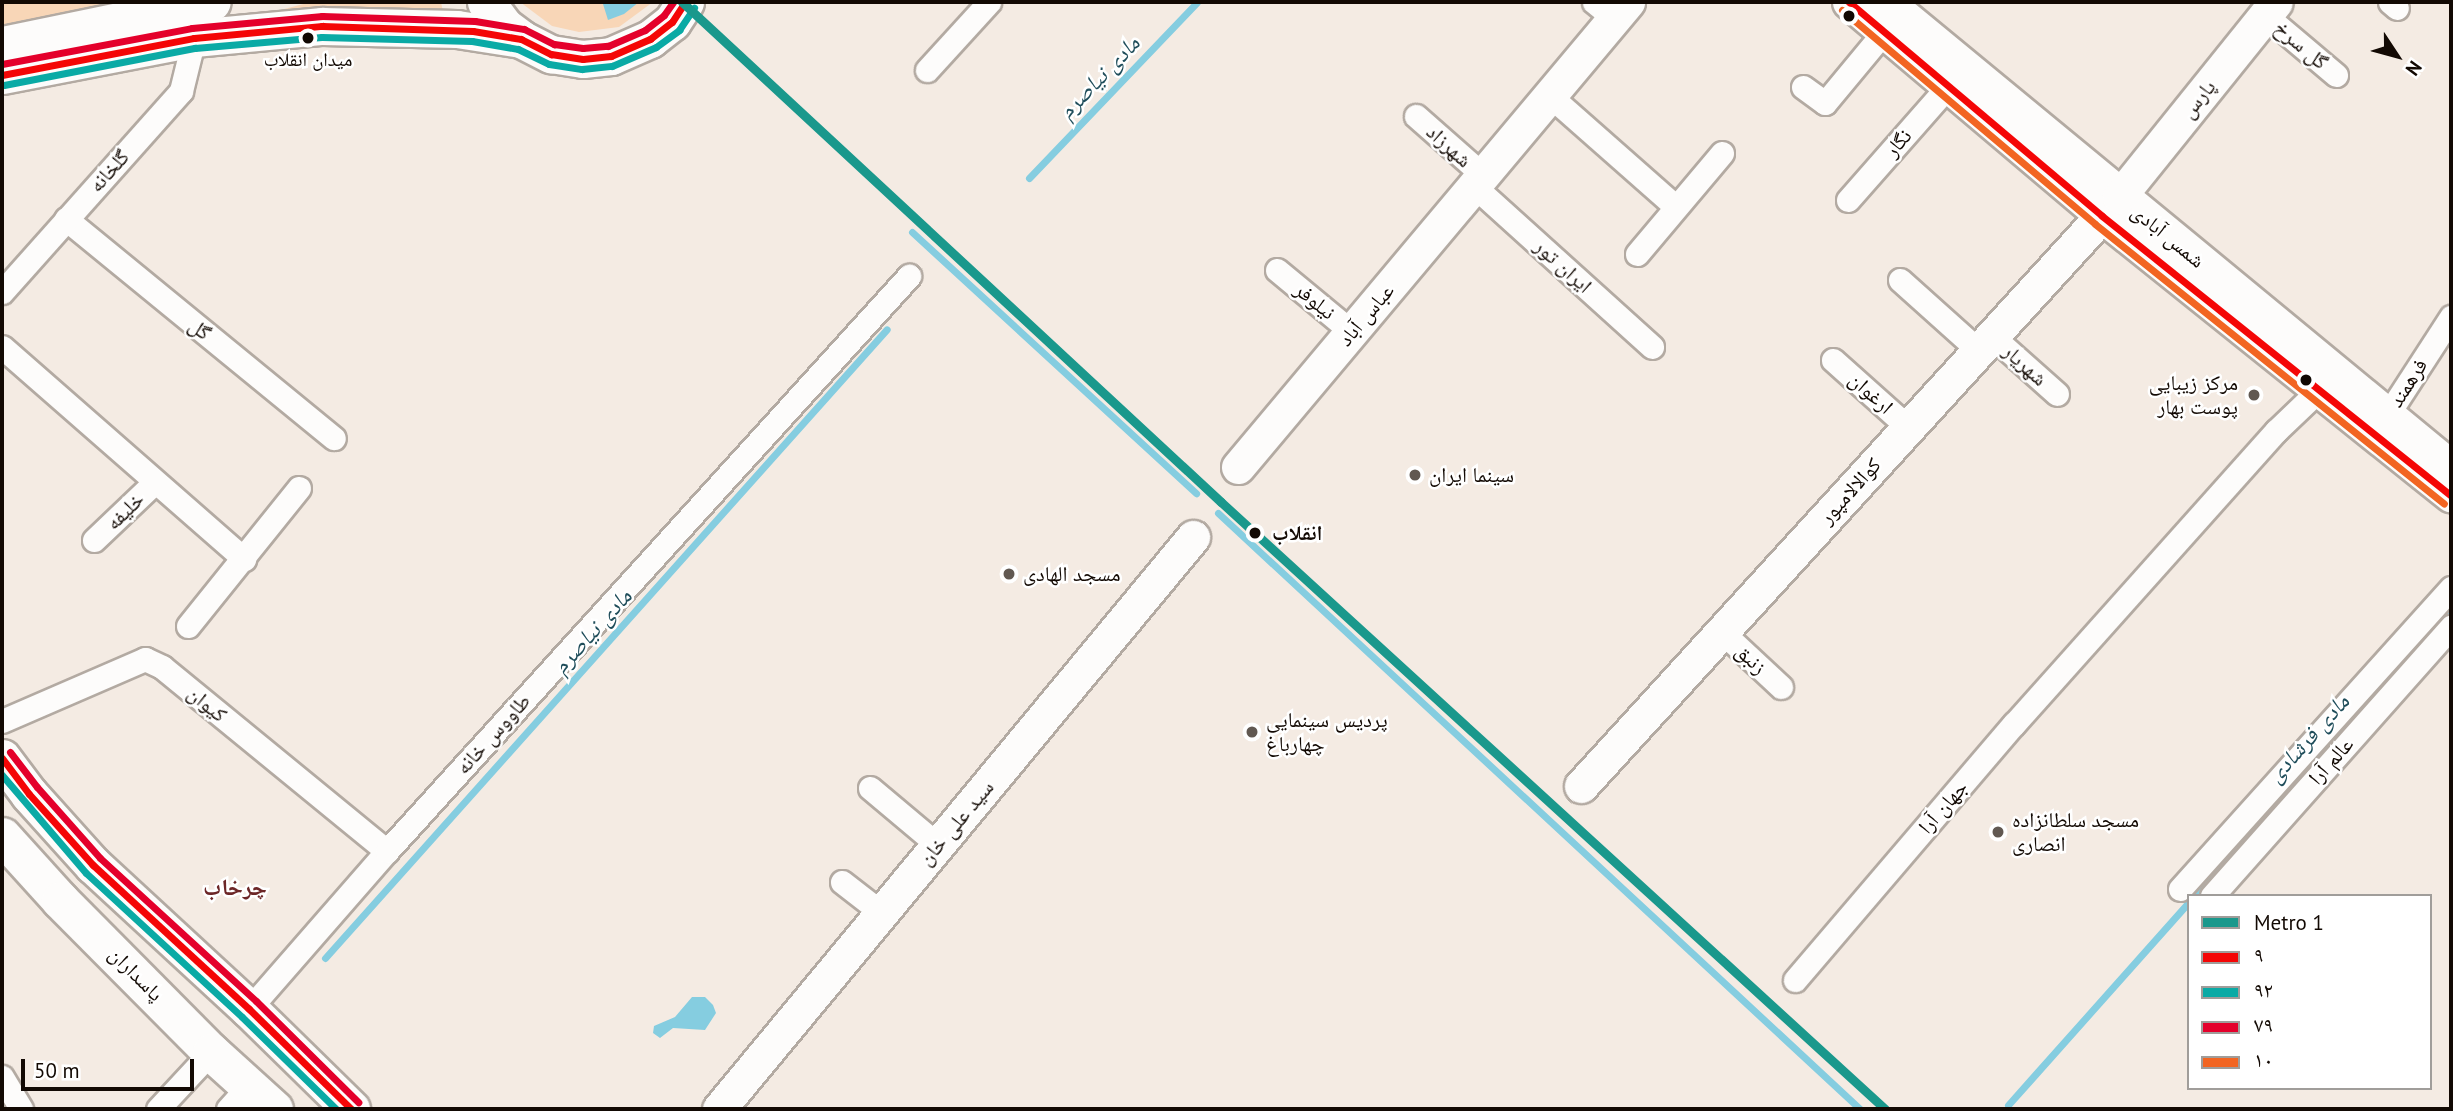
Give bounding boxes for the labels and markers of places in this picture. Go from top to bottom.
unlabelled marker [1842,9,1856,23]
marker: میدان انقلاب [301,31,315,45]
place label: میدان انقلاب [264,49,352,71]
place label: مرکز زیبایی پوست بهار [2149,370,2238,420]
unlabelled marker [2299,373,2313,387]
marker: مرکز زیبایی پوست بهار [2244,385,2264,405]
place label: سینما ایران [1429,462,1514,488]
marker: سینما ایران [1407,467,1423,483]
place label: انقلاب [1272,520,1323,546]
marker: انقلاب [1244,522,1266,544]
place label: مسجد الهادی [1023,561,1120,587]
marker: مسجد الهادی [1001,566,1017,582]
place label: پردیس سینمایی چهارباغ [1266,707,1388,757]
marker: پردیس سینمایی چهارباغ [1244,724,1260,740]
place label: مسجد سلطانزاده انصاری [2012,807,2139,857]
marker: مسجد سلطانزاده انصاری [1990,824,2006,840]

